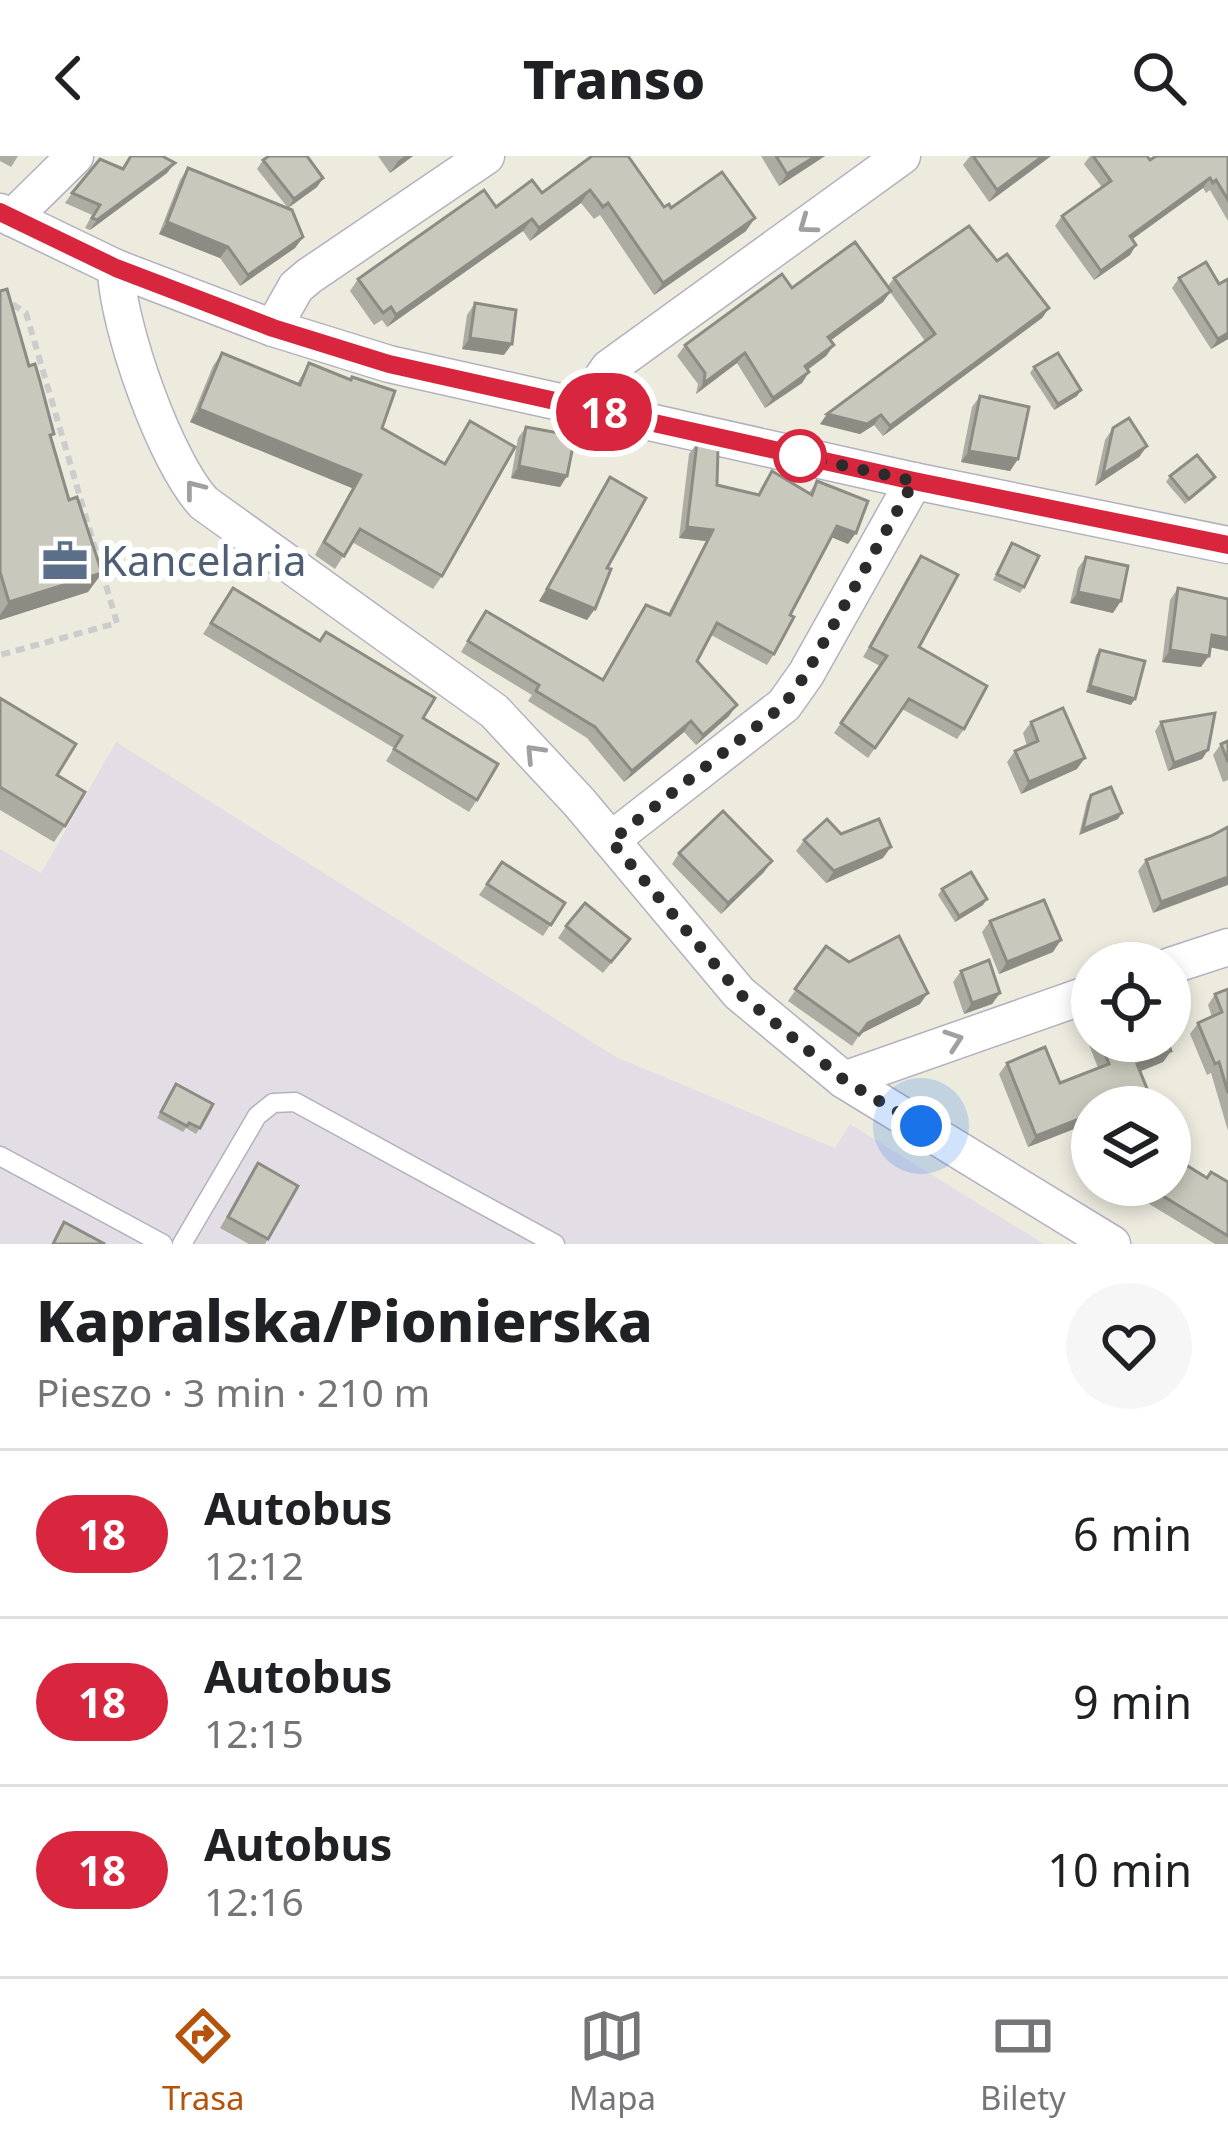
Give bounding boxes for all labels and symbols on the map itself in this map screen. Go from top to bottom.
one-way arrow [799,210,820,232]
line badge: 18 [550,373,658,451]
unlabelled marker [775,431,825,481]
one-way arrow [187,481,208,503]
place label: Kancelaria [101,531,307,588]
office icon: Kancelaria [40,536,90,586]
one-way arrow [527,745,548,766]
one-way arrow [943,1029,964,1054]
your location [891,1096,951,1156]

